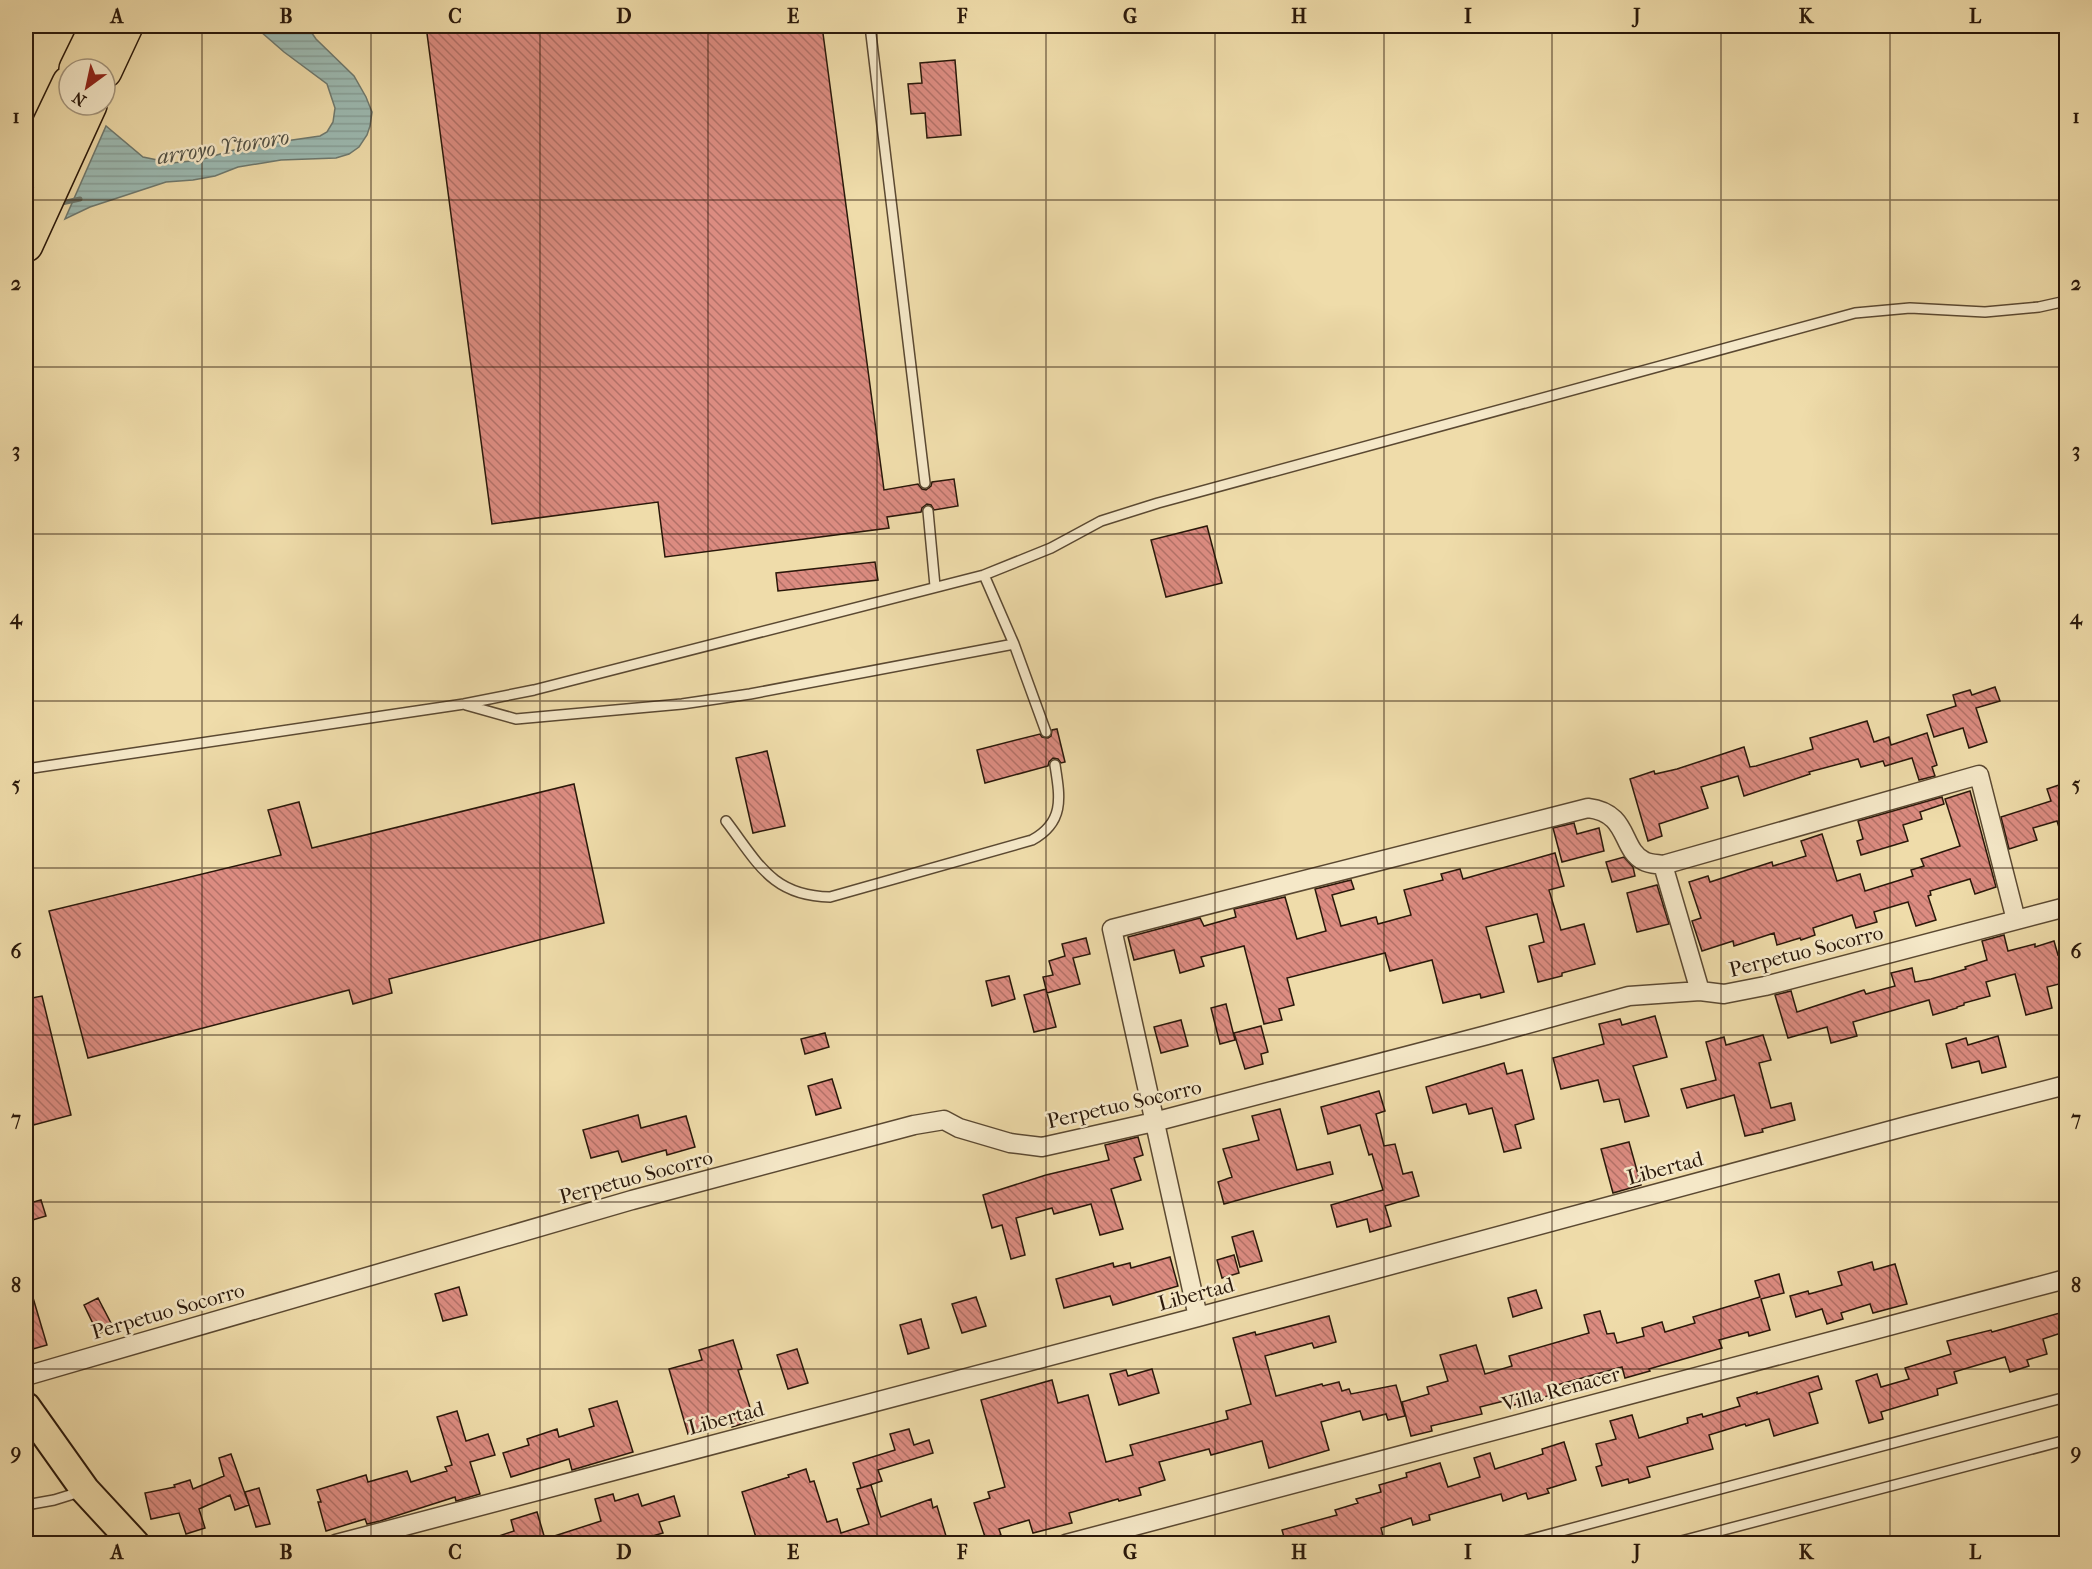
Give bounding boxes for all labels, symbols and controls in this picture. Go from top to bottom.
text: A [109,5,125,28]
text: B [279,5,293,28]
text: C [448,5,462,28]
text: D [616,5,632,28]
text: E [787,5,799,28]
text: F [956,5,968,28]
text: G [1123,5,1137,28]
text: H [1291,5,1307,28]
text: I [1464,5,1472,28]
text: J [1631,5,1641,28]
text: K [1799,5,1815,28]
text: L [1969,5,1982,28]
north arrow [57,57,117,117]
text: N [68,87,89,110]
text: 1 [12,105,20,128]
text: 1 [2072,105,2080,128]
water label: arroyo Ytororo [155,124,291,170]
text: 2 [11,272,21,295]
text: 2 [2071,272,2081,295]
text: 3 [12,439,20,462]
text: 3 [2072,439,2080,462]
text: 4 [9,606,23,630]
text: 4 [2069,606,2083,630]
text: 5 [12,773,21,796]
text: 5 [2072,773,2081,796]
street label: Perpetuo Socorro [1726,920,1886,982]
text: 6 [11,940,23,963]
text: 6 [2071,940,2083,963]
street label: Perpetuo Socorro [1044,1075,1204,1133]
text: 7 [10,1107,21,1130]
text: 7 [2070,1107,2081,1130]
street label: Perpetuo Socorro [557,1145,715,1209]
street label: Libertad [1624,1146,1706,1190]
street label: Libertad [1155,1272,1237,1316]
text: 8 [11,1274,21,1297]
text: 8 [2071,1274,2081,1297]
street label: Perpetuo Socorro [89,1278,247,1344]
street label: Villa Renacer [1498,1362,1623,1417]
street label: Libertad [685,1396,767,1440]
text: 9 [10,1441,21,1464]
text: 9 [2070,1441,2081,1464]
text: A [109,1541,125,1564]
text: B [279,1541,293,1564]
text: C [448,1541,462,1564]
text: D [616,1541,632,1564]
text: E [787,1541,799,1564]
text: F [956,1541,968,1564]
text: G [1123,1541,1137,1564]
text: H [1291,1541,1307,1564]
text: I [1464,1541,1472,1564]
text: J [1631,1541,1641,1564]
text: K [1799,1541,1815,1564]
text: L [1969,1541,1982,1564]

